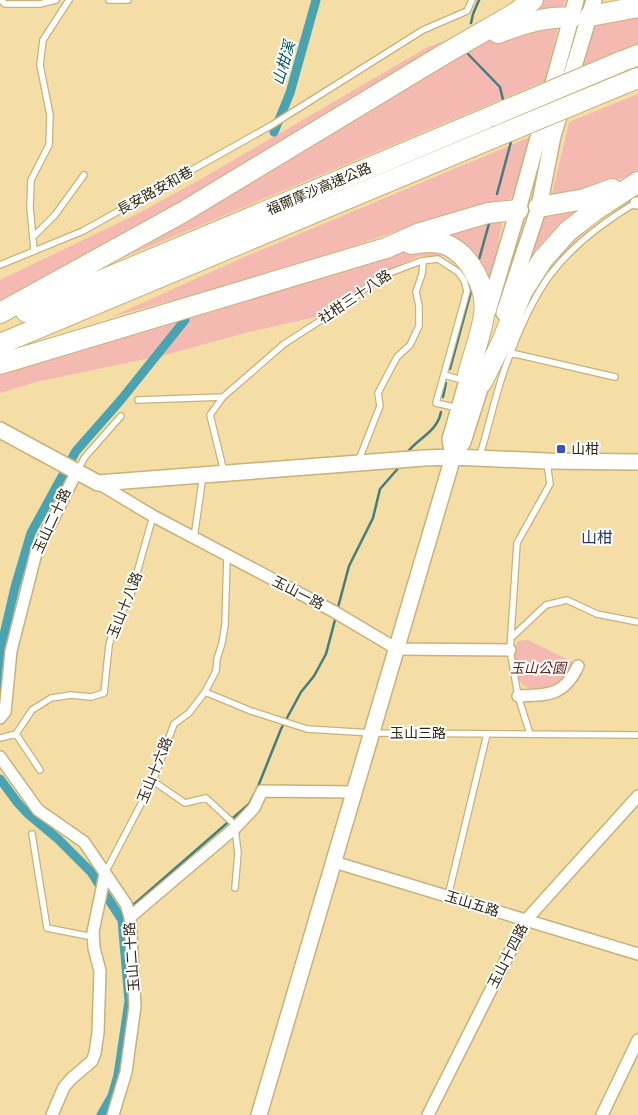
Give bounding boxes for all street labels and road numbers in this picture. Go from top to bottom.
street label: 福爾摩沙高速公路 [264,159,374,219]
street label: 長安路安和巷 [114,163,196,219]
street label: 社柑三十八路 [315,266,395,328]
street label: 玉山二十路 [30,486,74,556]
street label: 玉山十八路 [104,569,146,641]
street label: 玉山一路 [269,573,327,613]
street label: 玉山三路 [390,725,446,742]
street label: 玉山十六路 [134,734,176,806]
street label: 玉山五路 [443,888,501,920]
street label: 玉山二十路 [121,921,143,993]
street label: 玉山十四路 [485,921,531,991]

